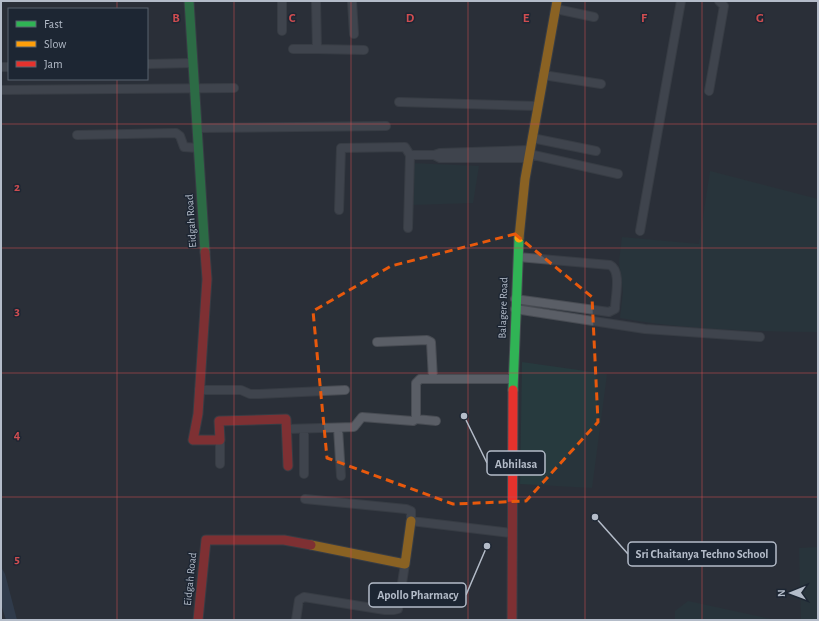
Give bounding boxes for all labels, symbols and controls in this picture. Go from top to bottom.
legend [8,8,148,80]
text: B [172,12,180,25]
text: C [289,12,296,25]
text: D [406,12,415,25]
text: E [523,12,530,25]
text: F [641,12,648,25]
text: G [756,12,764,25]
text: Fast [44,18,63,30]
text: Slow [44,38,66,50]
text: Jam [44,58,63,70]
text: 2 [14,181,20,194]
street label: Eidgah Road [184,194,198,248]
street label: Balagere Road [496,277,510,339]
text: 3 [14,305,20,318]
text: 4 [14,429,21,442]
callout: Abhilasa [487,451,545,475]
text: Abhilasa [495,458,537,470]
callout: Sri Chaitanya Techno School [628,542,776,566]
text: Sri Chaitanya Techno School [636,548,768,561]
street label: Eidgah Road [182,552,198,606]
text: 5 [14,553,20,566]
north arrow [771,573,811,613]
callout: Apollo Pharmacy [369,583,466,607]
text: Apollo Pharmacy [377,589,459,602]
text: N [776,589,787,597]

